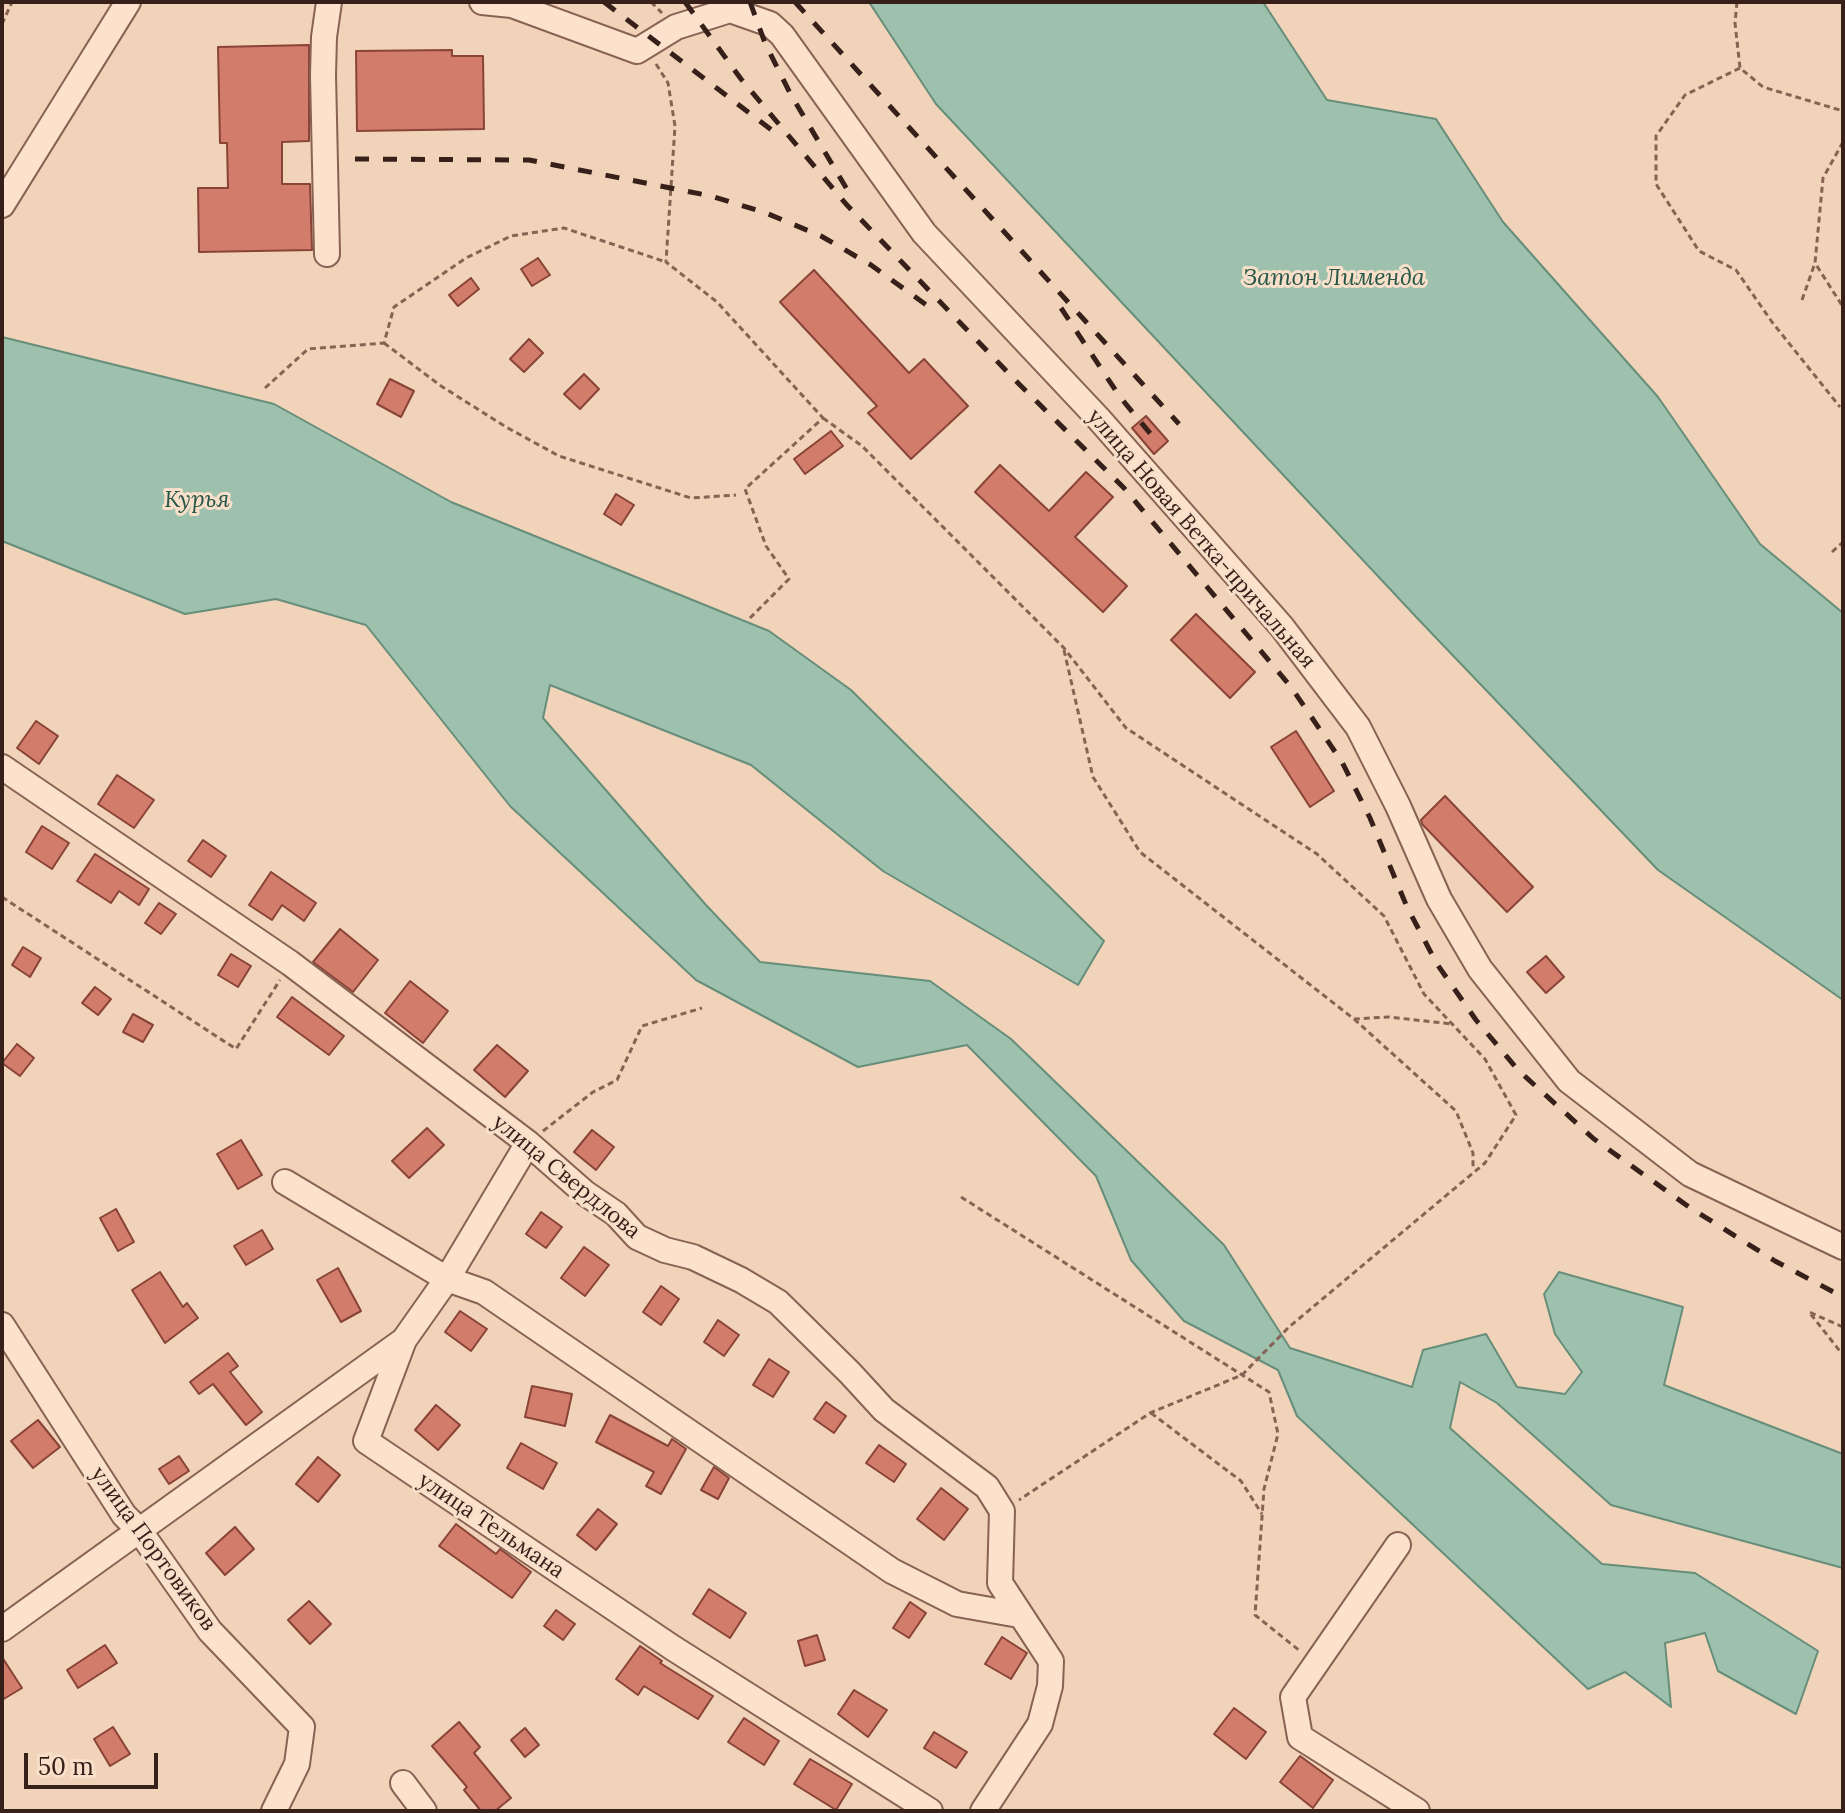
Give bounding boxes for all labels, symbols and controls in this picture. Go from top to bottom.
water label: Затон Лименда [1243,264,1425,292]
street label: улица Новая Ветка-причальная [1081,404,1321,674]
water label: Курья [164,486,230,514]
street label: улица Свердлова [487,1109,645,1245]
street label: улица Портовиков [85,1462,221,1636]
street label: улица Тельмана [413,1467,569,1585]
scale bar [28,1737,162,1787]
text: 50 m [38,1751,94,1782]

